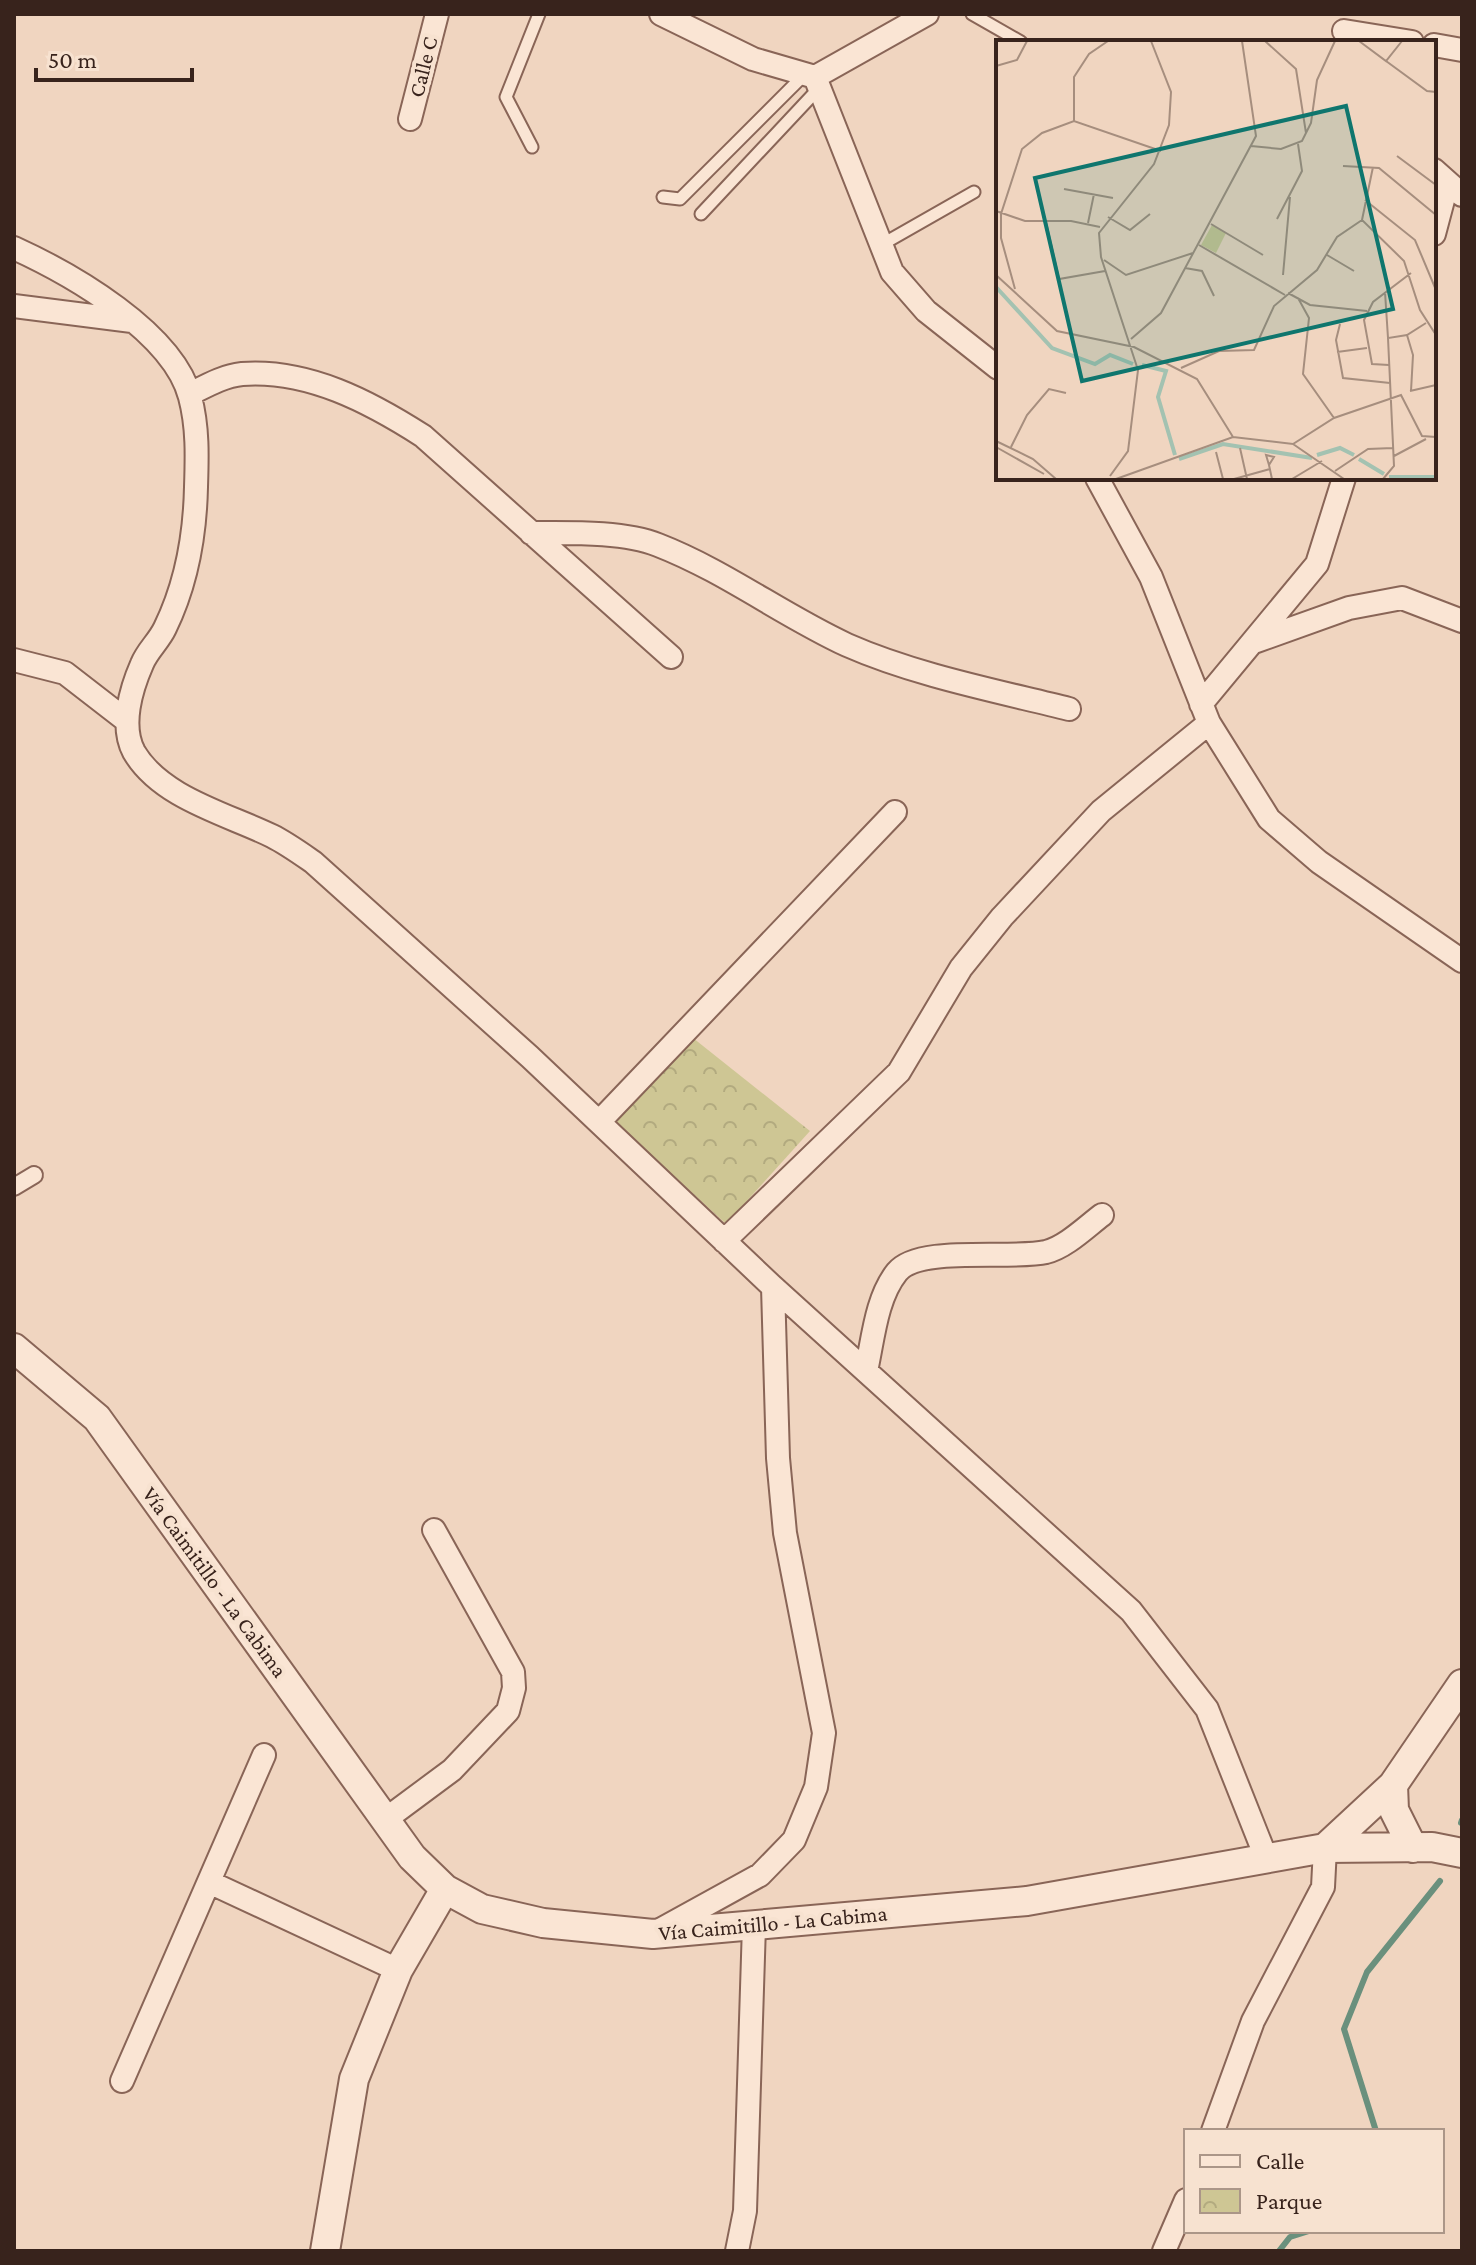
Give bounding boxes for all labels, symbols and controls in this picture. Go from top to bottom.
scale bar [36,32,192,82]
street label: Calle C [403,34,443,100]
inset map [996,40,1436,480]
text: 50 m [48,46,97,73]
street label: Vía Caimitillo - La Cabima [137,1482,293,1682]
street label: Vía Caimitillo - La Cabima [658,1901,888,1945]
legend [1184,2129,1444,2233]
text: Calle [1256,2147,1304,2174]
text: Parque [1256,2187,1322,2214]

